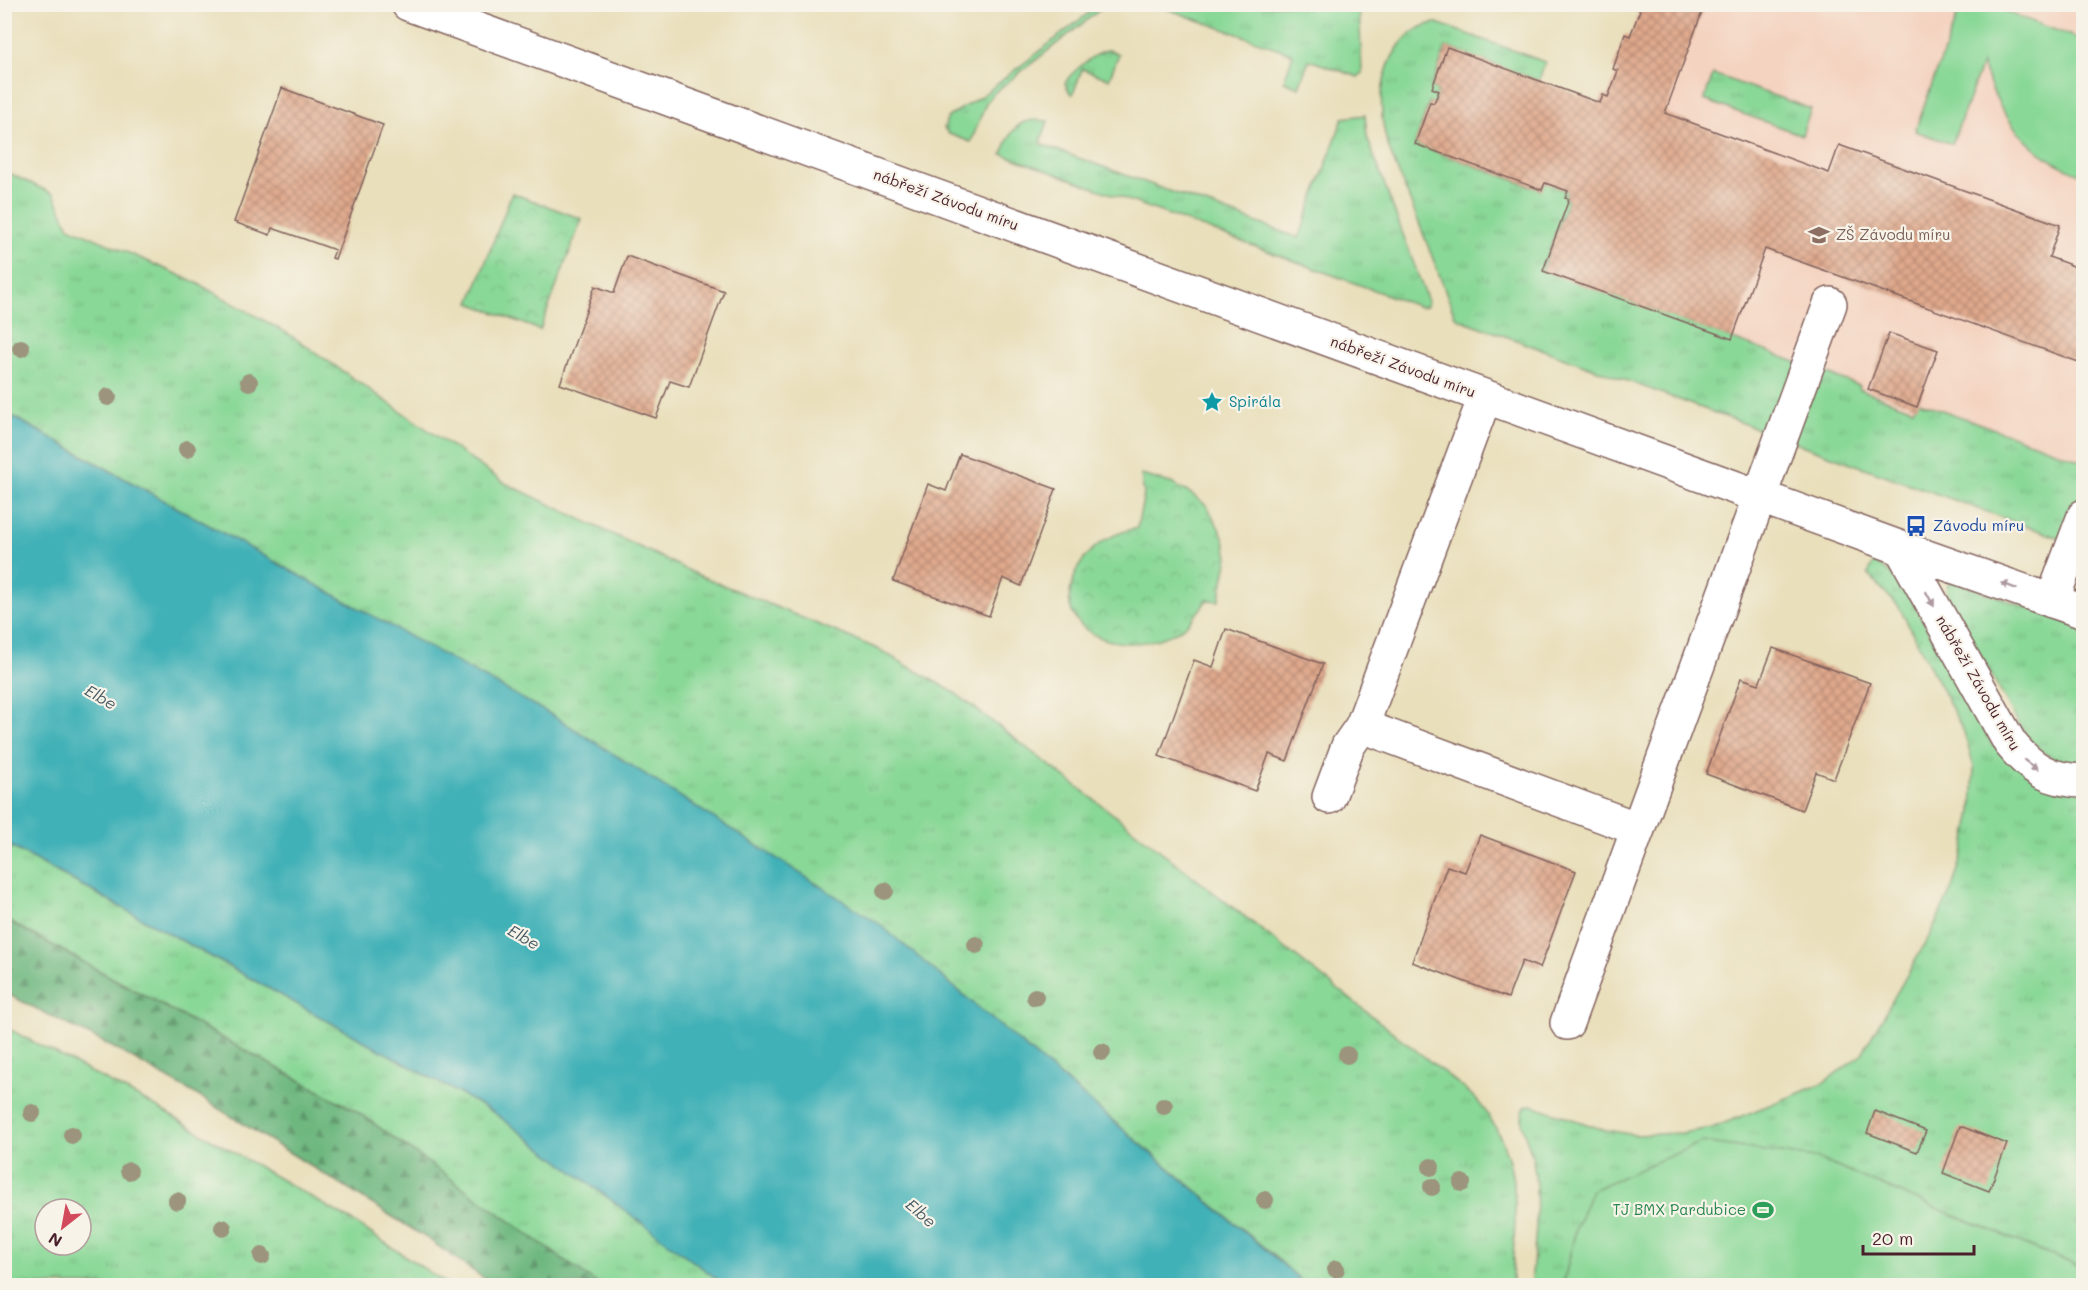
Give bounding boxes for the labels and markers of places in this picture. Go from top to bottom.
school or university icon: ZŠ Závodu míru [1807,223,1831,247]
place label: ZŠ Závodu míru [1836,224,1951,244]
place icon: Spirála [1200,390,1224,414]
place label: Spirála [1229,391,1281,411]
bus stop icon: Závodu míru [1904,514,1928,538]
place label: Závodu míru [1933,515,2024,535]
sports icon: TJ BMX Pardubice [1751,1198,1775,1222]
place label: TJ BMX Pardubice [1613,1199,1746,1219]

